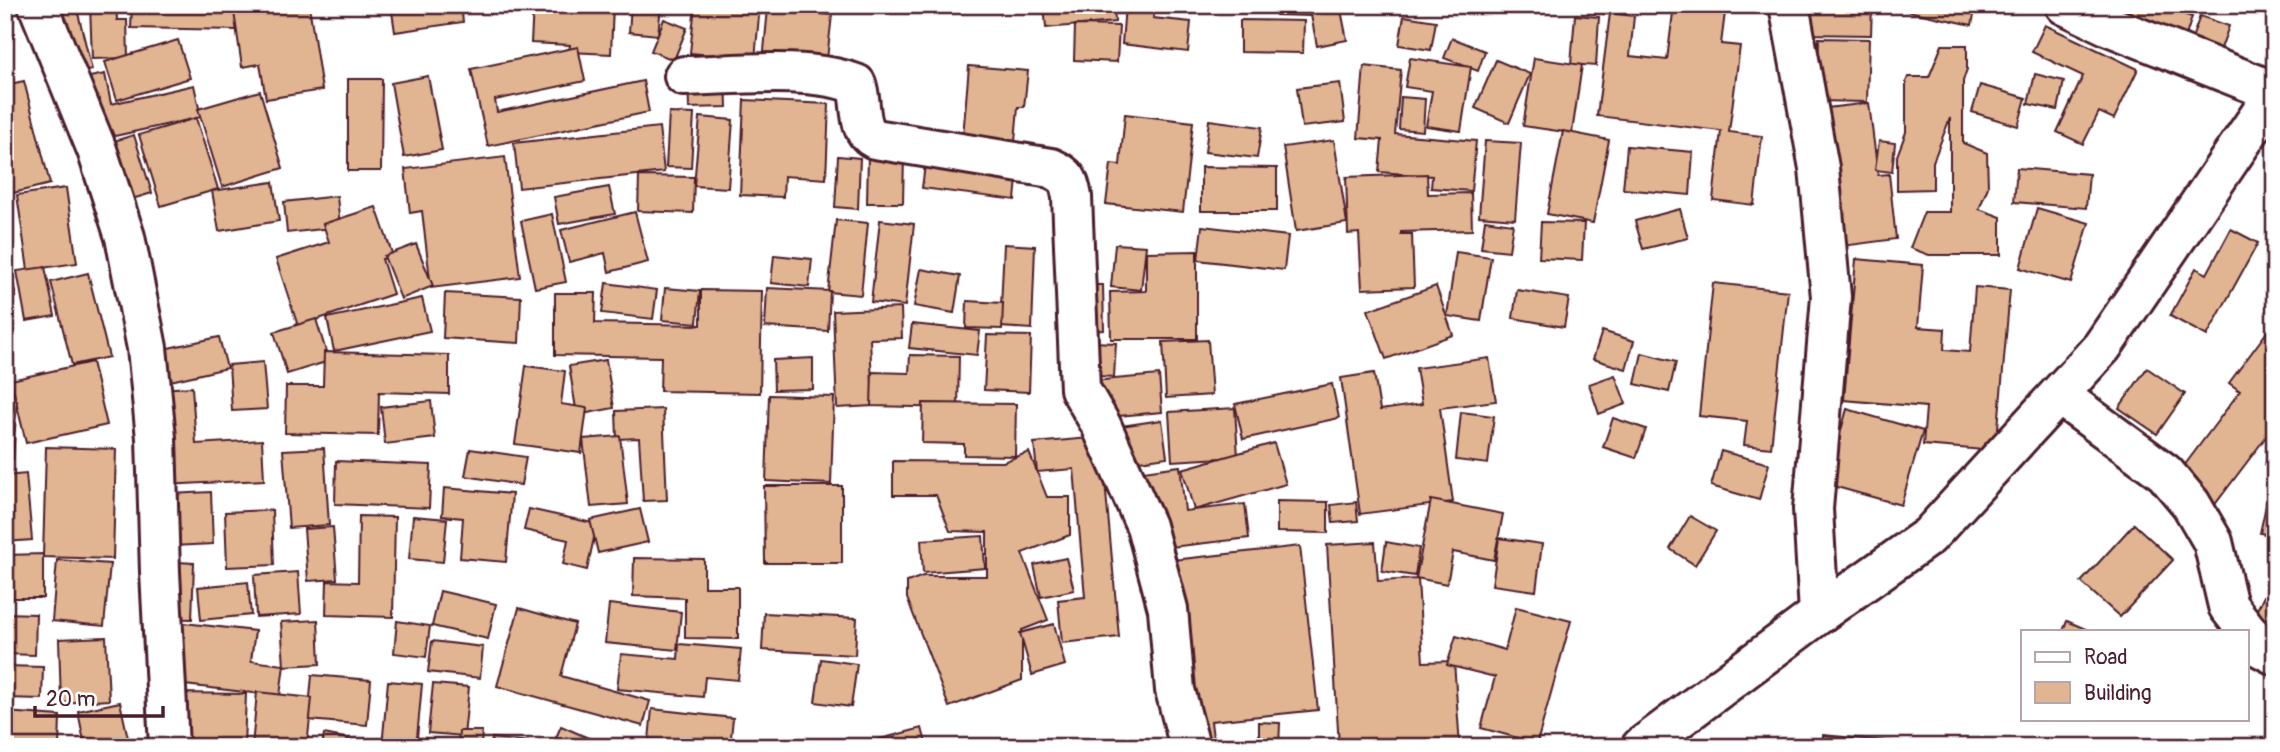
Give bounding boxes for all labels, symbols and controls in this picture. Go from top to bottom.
legend [2021,630,2248,720]
text: Road [2084,644,2128,671]
scale bar [35,675,163,719]
text: Building [2084,680,2151,707]
text: 20 m [46,686,95,713]

